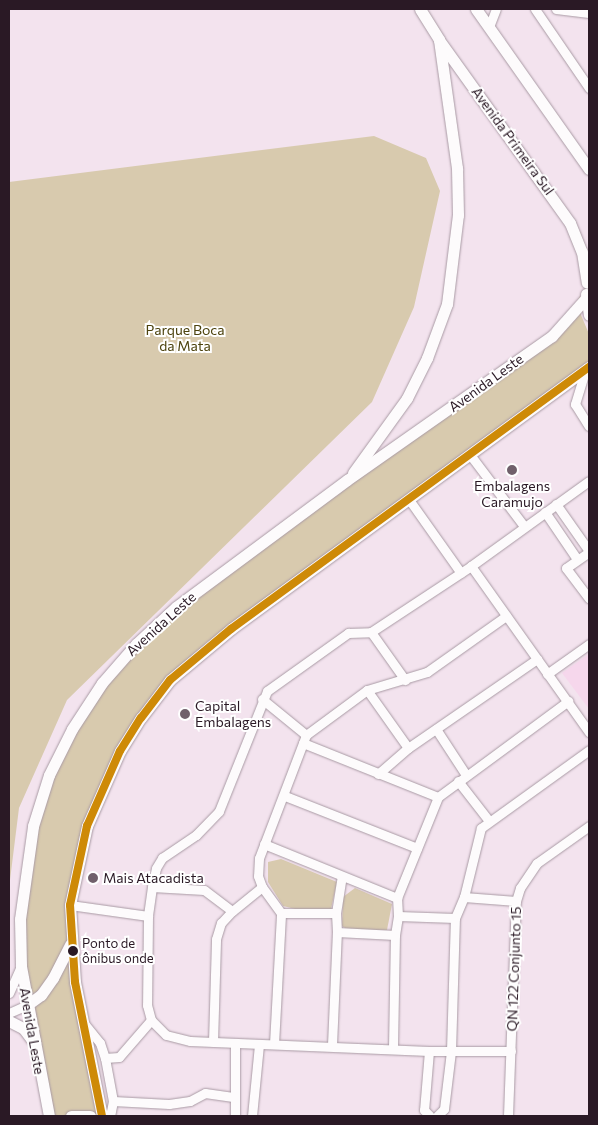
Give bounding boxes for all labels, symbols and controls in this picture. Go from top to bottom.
street label: Avenida Primeira Sul [468,84,558,198]
park label: Parque Boca da Mata [145,322,225,354]
street label: Avenida Leste [446,350,526,416]
marker: Embalagens Caramujo [506,464,518,476]
place label: Embalagens Caramujo [474,478,550,511]
street label: Avenida Leste [123,588,199,660]
place label: Capital Embalagens [195,698,271,730]
marker: Capital Embalagens [179,708,191,720]
place label: Mais Atacadista [103,870,204,886]
marker: Mais Atacadista [87,872,99,884]
street label: QN 122 Conjunto 15 [503,906,525,1032]
place label: Ponto de ônibus onde [82,936,153,967]
marker: Ponto de ônibus onde [68,946,78,956]
street label: Avenida Leste [16,986,48,1076]

